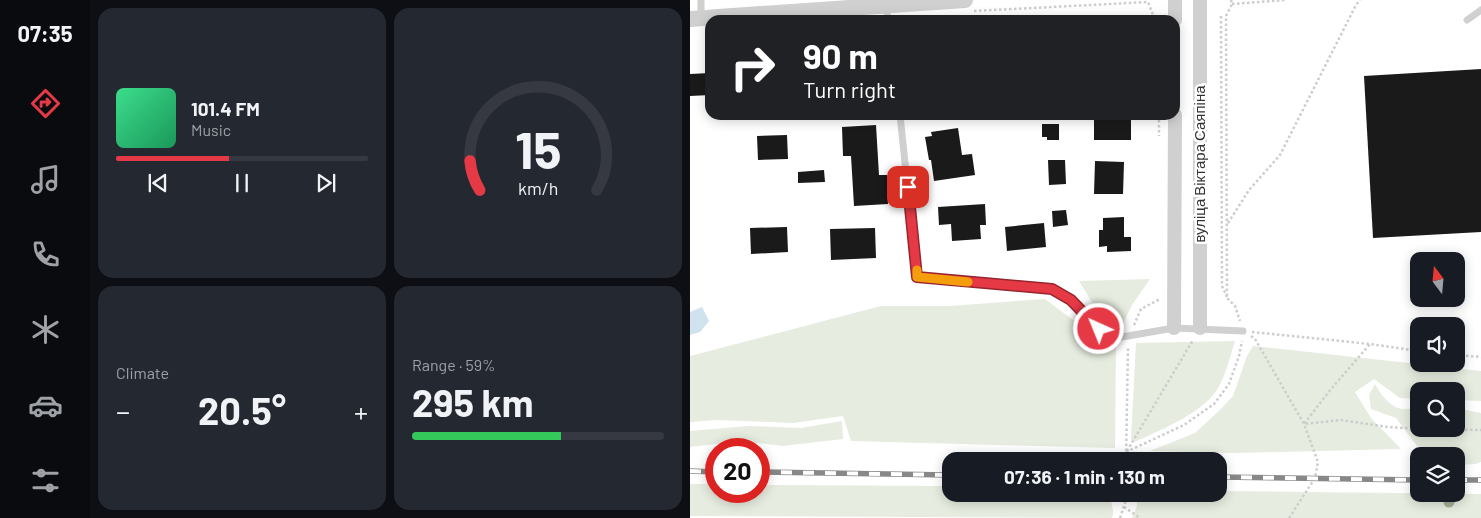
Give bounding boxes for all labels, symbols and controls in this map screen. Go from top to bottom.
text: 07:35 [17,20,73,46]
text: 90 m [803,34,878,76]
icon: right [720,35,785,100]
text: Turn right [803,76,896,102]
street label: вуліца Віктара Саяпіна [1190,85,1208,243]
icon: directions [28,86,63,121]
text: 101.4 FM [191,97,260,120]
text: 15 [515,117,561,179]
text: Music [191,120,231,139]
icon: music [28,162,63,197]
pin [887,166,929,208]
icon: previous [144,169,172,197]
icon: pause [228,169,256,197]
icon: next [312,169,340,197]
icon: arrive [894,173,922,201]
text: km/h [518,177,558,199]
icon: phone [28,237,63,272]
north arrow [1410,252,1465,308]
map controls [1410,252,1465,502]
position arrow [1072,302,1124,354]
icon: climate [28,312,63,347]
button: sound [1410,317,1465,372]
text: Range · 59% [412,355,496,374]
text: Climate [116,363,169,382]
text: 295 km [412,379,534,425]
button: search [1410,382,1465,437]
text: 20.5° [198,387,286,433]
icon: car [28,388,63,423]
text: − [116,394,130,428]
text: + [354,394,368,428]
speed limit sign: 20 [705,438,770,503]
button: layers [1410,447,1465,502]
icon: filters [28,463,63,498]
text: 07:36 · 1 min · 130 m [1004,465,1165,488]

